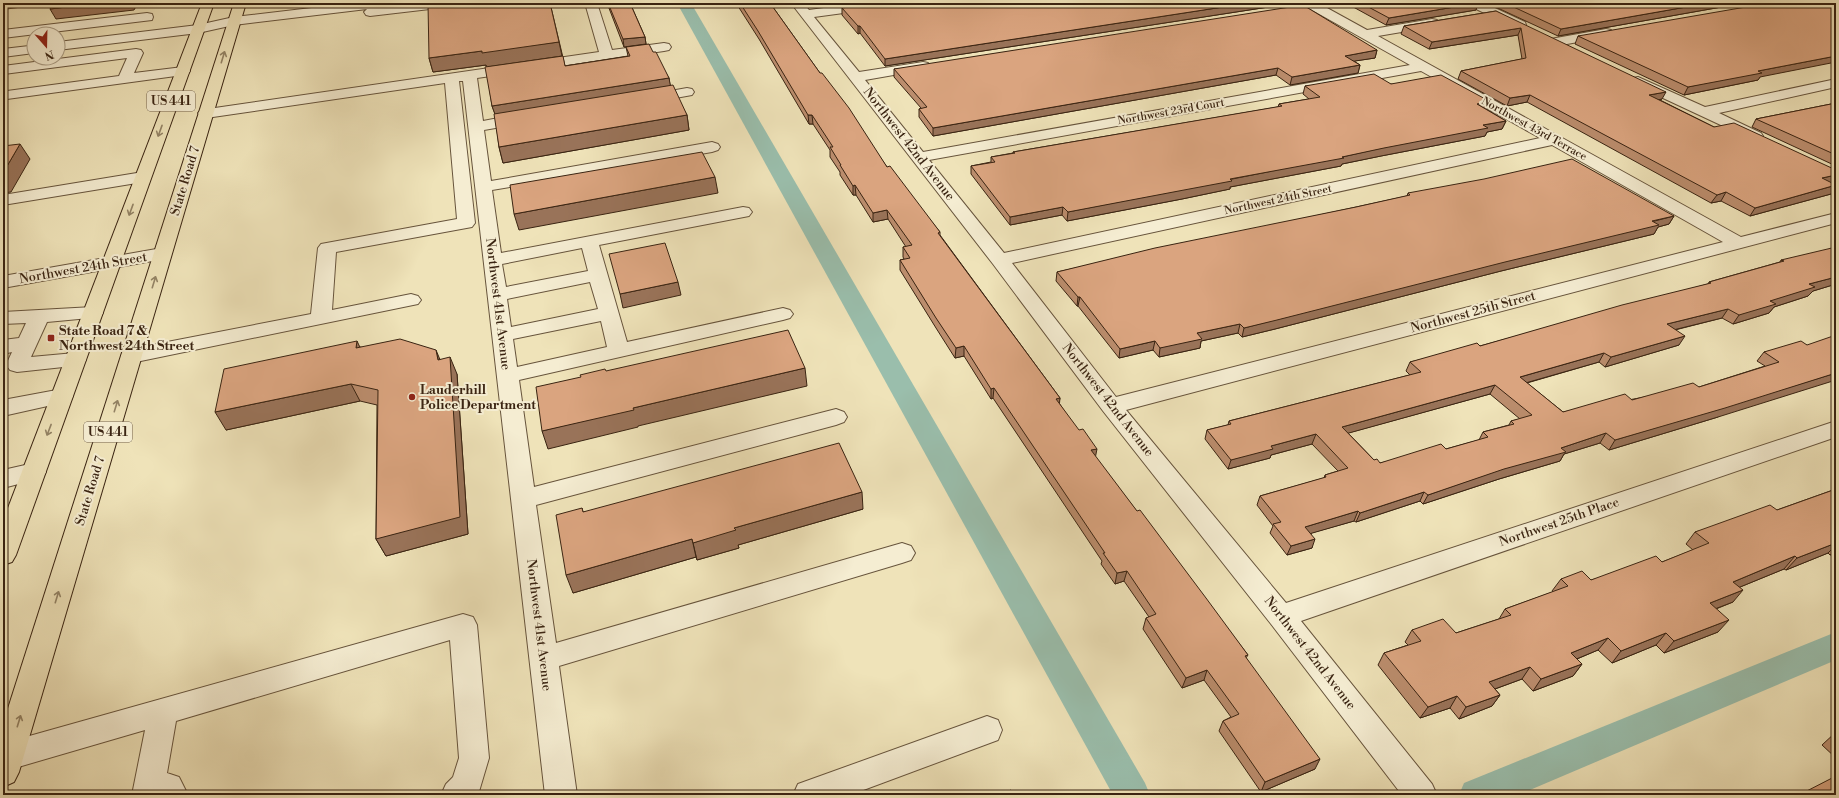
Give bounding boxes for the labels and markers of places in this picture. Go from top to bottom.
place label: State Road 7 & Northwest 24th Street [59,323,195,354]
marker: State Road 7 & Northwest 24th Street [46,333,56,343]
place label: Lauderhill Police Department [420,382,536,413]
marker: Lauderhill Police Department [407,392,417,402]

